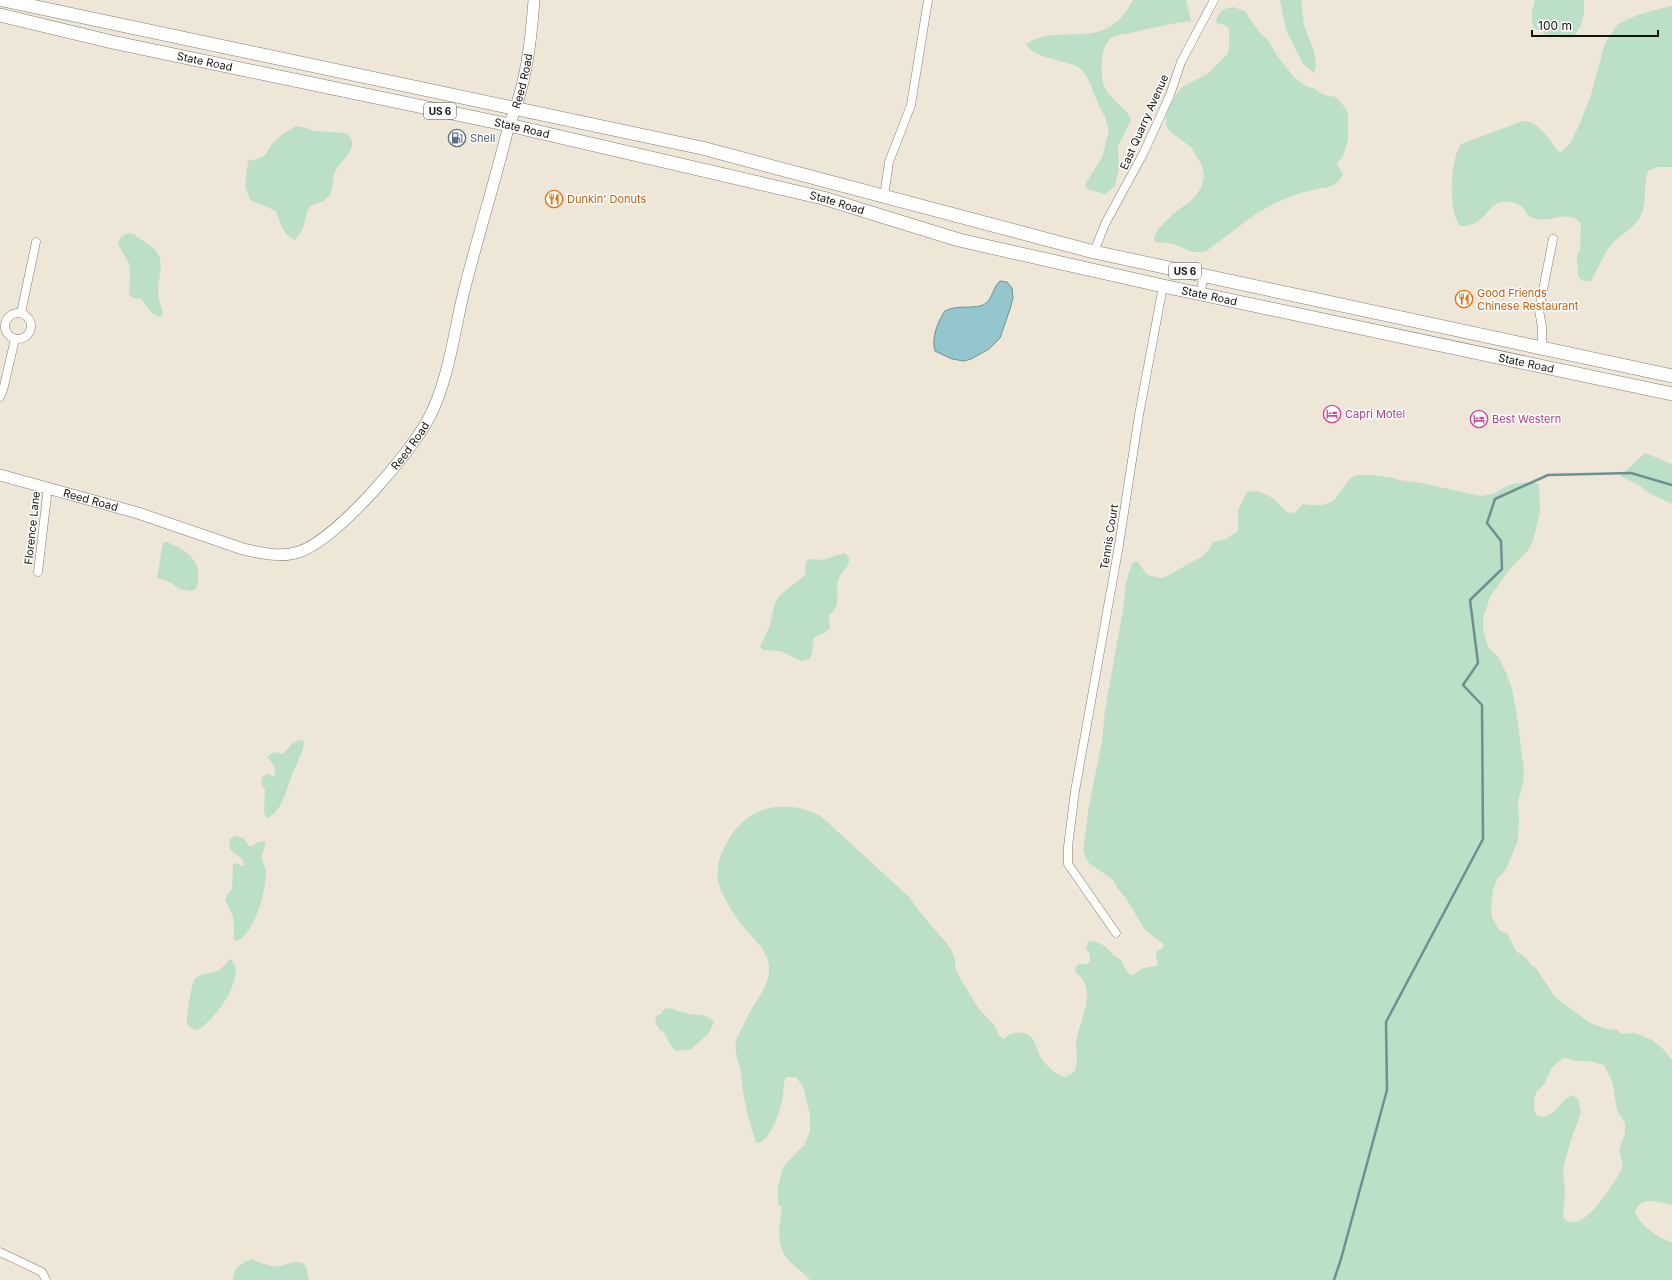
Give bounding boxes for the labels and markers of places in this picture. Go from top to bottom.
fuel station icon: Shell [447,128,467,148]
place label: Shell [470,131,495,145]
restaurant icon: Dunkin' Donuts [544,189,564,209]
place label: Dunkin' Donuts [567,192,647,206]
place label: Good Friends Chinese Restaurant [1477,286,1579,313]
restaurant icon: Good Friends Chinese Restaurant [1454,289,1474,309]
hotel icon: Capri Motel [1322,404,1342,424]
place label: Capri Motel [1345,407,1405,421]
hotel icon: Best Western [1469,409,1489,429]
place label: Best Western [1492,412,1561,426]

